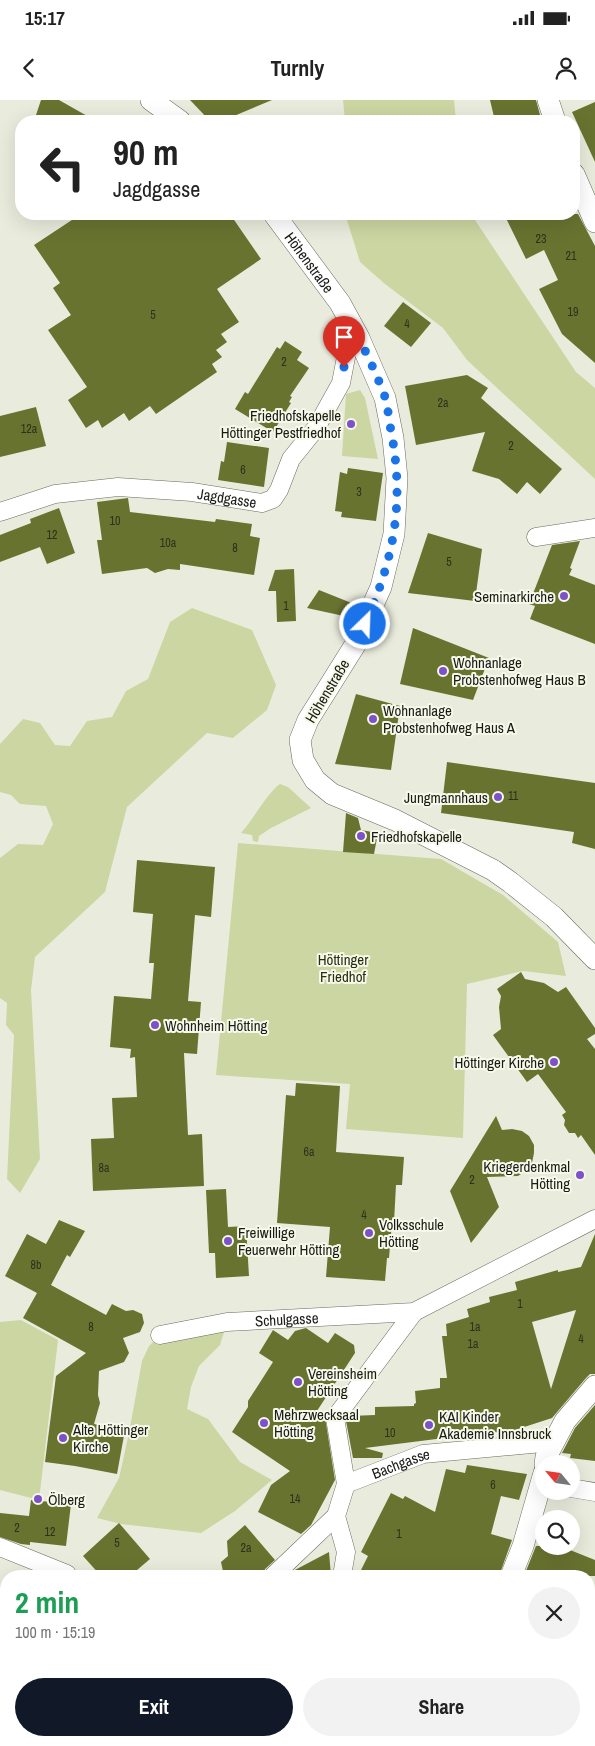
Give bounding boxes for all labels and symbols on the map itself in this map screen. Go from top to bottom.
street label: Höhenstraße [280,227,339,297]
house number: 23 [536,231,546,247]
house number: 21 [566,248,577,264]
house number: 19 [568,304,578,320]
house number: 5 [150,307,156,323]
pin [323,316,365,367]
house number: 4 [404,316,410,332]
house number: 2 [281,354,287,370]
house number: 2a [438,395,449,411]
place label: Friedhofskapelle Höttinger Pestfriedhof [221,405,342,443]
marker: Friedhofskapelle Höttinger Pestfriedhof [345,418,357,430]
house number: 12a [21,421,38,437]
house number: 2 [508,438,514,454]
house number: 6 [240,462,246,478]
street label: Jagdgasse [196,483,258,513]
house number: 3 [356,484,362,500]
house number: 10 [110,513,120,529]
house number: 12 [47,527,57,543]
house number: 10a [160,535,177,551]
house number: 8 [232,540,238,556]
house number: 5 [446,554,452,570]
place label: Seminarkirche [474,586,554,607]
marker: Seminarkirche [558,590,570,602]
position arrow [338,597,390,649]
house number: 1 [283,598,289,614]
place label: Wohnanlage Probstenhofweg Haus B [453,652,586,690]
street label: Höhenstraße [300,655,354,727]
marker: Wohnanlage Probstenhofweg Haus B [437,665,449,677]
place label: Wohnanlage Probstenhofweg Haus A [383,700,516,738]
marker: Wohnanlage Probstenhofweg Haus A [367,713,379,725]
place label: Jungmannhaus [404,787,488,808]
house number: 11 [508,788,519,804]
marker: Jungmannhaus [492,791,504,803]
place label: Friedhofskapelle [371,826,462,847]
marker: Friedhofskapelle [355,830,367,842]
park label: Höttinger Friedhof [318,949,368,987]
place label: Wohnheim Hötting [165,1015,268,1036]
marker: Wohnheim Hötting [149,1019,161,1031]
place label: Höttinger Kirche [454,1052,544,1073]
marker: Höttinger Kirche [548,1056,560,1068]
house number: 6a [304,1144,315,1160]
place label: Kriegerdenkmal Hötting [483,1156,570,1194]
house number: 8a [99,1160,110,1176]
marker: Kriegerdenkmal Hötting [574,1169,586,1181]
house number: 2 [469,1172,475,1188]
house number: 4 [361,1207,367,1223]
place label: Volksschule Hötting [379,1214,444,1252]
place label: Freiwillige Feuerwehr Hötting [238,1222,339,1260]
marker: Volksschule Hötting [363,1227,375,1239]
marker: Freiwillige Feuerwehr Hötting [222,1235,234,1247]
house number: 8b [31,1257,41,1273]
house number: 1 [517,1296,523,1312]
street label: Schulgasse [254,1307,319,1331]
house number: 8 [88,1319,94,1335]
house number: 1a [470,1319,481,1335]
house number: 4 [578,1331,584,1347]
house number: 1a [468,1336,479,1352]
place label: Vereinsheim Hötting [308,1363,377,1401]
marker: Vereinsheim Hötting [292,1376,304,1388]
place label: Mehrzwecksaal Hötting [274,1404,359,1442]
place label: KAI Kinder Akademie Innsbruck [438,1406,552,1444]
marker: Mehrzwecksaal Hötting [258,1417,270,1429]
place label: Alte Höttinger Kirche [72,1419,148,1457]
marker: KAI Kinder Akademie Innsbruck [423,1419,435,1431]
house number: 10 [385,1425,395,1441]
marker: Alte Höttinger Kirche [57,1432,69,1444]
street label: Bachgasse [369,1443,431,1484]
north arrow [535,1455,580,1500]
house number: 6 [490,1477,496,1493]
place label: Ölberg [48,1489,85,1510]
house number: 14 [290,1491,301,1507]
marker: Ölberg [32,1493,44,1505]
house number: 2 [14,1520,20,1536]
house number: 12 [45,1524,55,1540]
house number: 1 [396,1526,402,1542]
house number: 5 [114,1535,120,1551]
house number: 2a [241,1540,252,1556]

